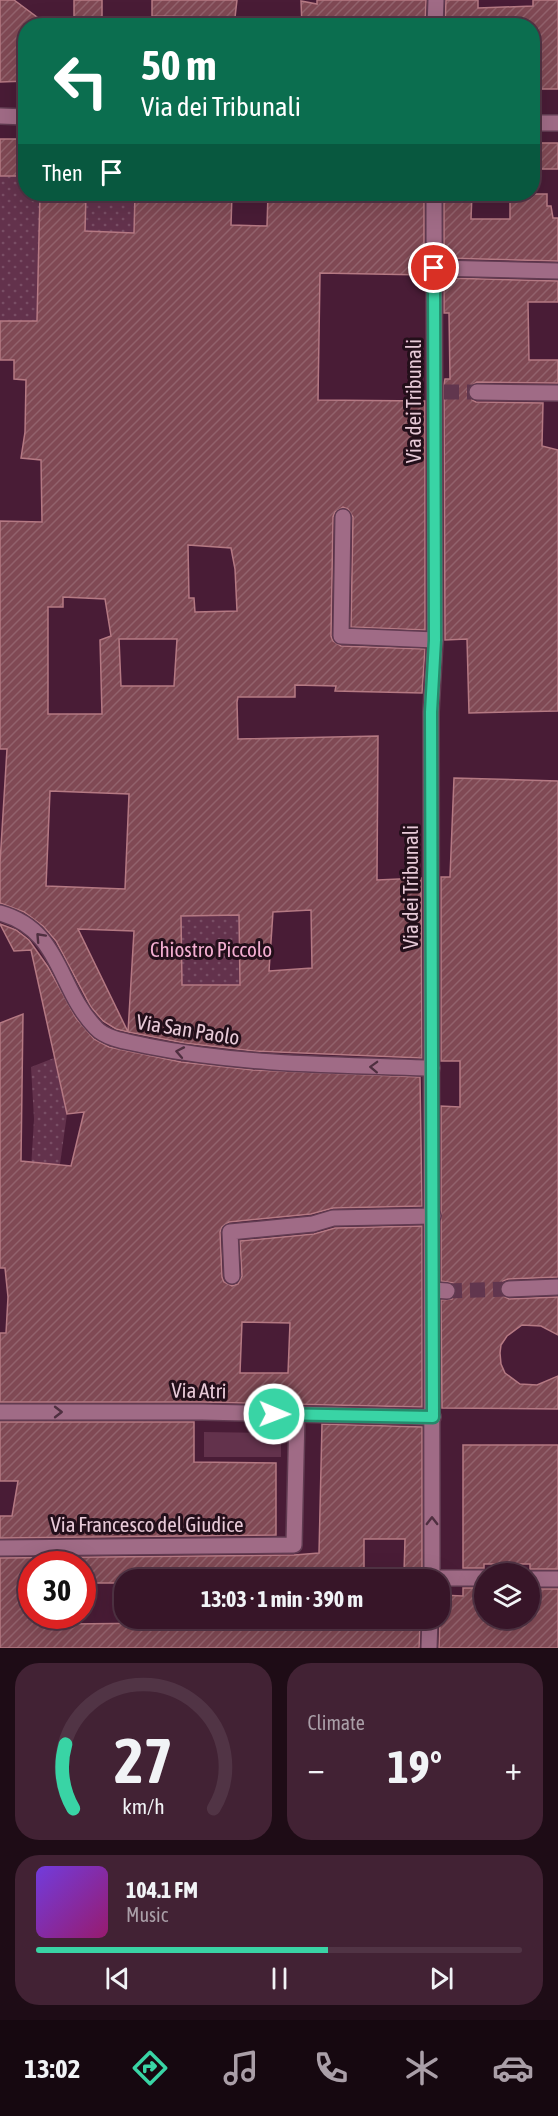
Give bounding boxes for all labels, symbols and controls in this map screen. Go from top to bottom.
text: 50 m [141,41,216,89]
icon: left [42,42,120,120]
text: Via dei Tribunali [141,91,301,122]
icon: arrive [95,156,128,189]
text: Then [42,160,83,186]
pin [408,242,459,293]
icon: arrive [417,251,450,284]
street label: Via dei Tribunali [401,339,425,463]
street label: Via dei Tribunali [398,825,422,949]
one-way arrow [37,933,48,944]
park label: Chiostro Piccolo [150,937,272,961]
street label: Via San Paolo [135,1009,241,1049]
one-way arrow [175,1046,185,1059]
one-way arrow [369,1060,378,1073]
street label: Via Atri [171,1378,227,1402]
position arrow [242,1382,306,1446]
one-way arrow [54,1406,63,1418]
street label: Via Francesco del Giudice [51,1512,243,1536]
one-way arrow [426,1517,438,1526]
speed limit sign: 30 [18,1551,96,1629]
map controls [474,1563,540,1629]
button: layers [474,1563,540,1629]
text: 13:03 · 1 min · 390 m [201,1586,363,1612]
text: Climate [308,1711,365,1734]
text: 27 [114,1725,173,1796]
text: 19° [387,1741,442,1793]
text: − [308,1749,325,1787]
text: + [505,1749,522,1787]
text: km/h [122,1794,165,1819]
text: 104.1 FM [126,1877,198,1903]
text: Music [126,1903,168,1926]
icon: previous [101,1962,134,1995]
icon: pause [263,1962,296,1995]
icon: next [425,1962,458,1995]
icon: directions [129,2047,171,2089]
icon: music [220,2047,262,2089]
icon: phone [310,2047,352,2089]
icon: climate [401,2047,443,2089]
icon: car [492,2047,534,2089]
text: 13:02 [24,2053,80,2084]

